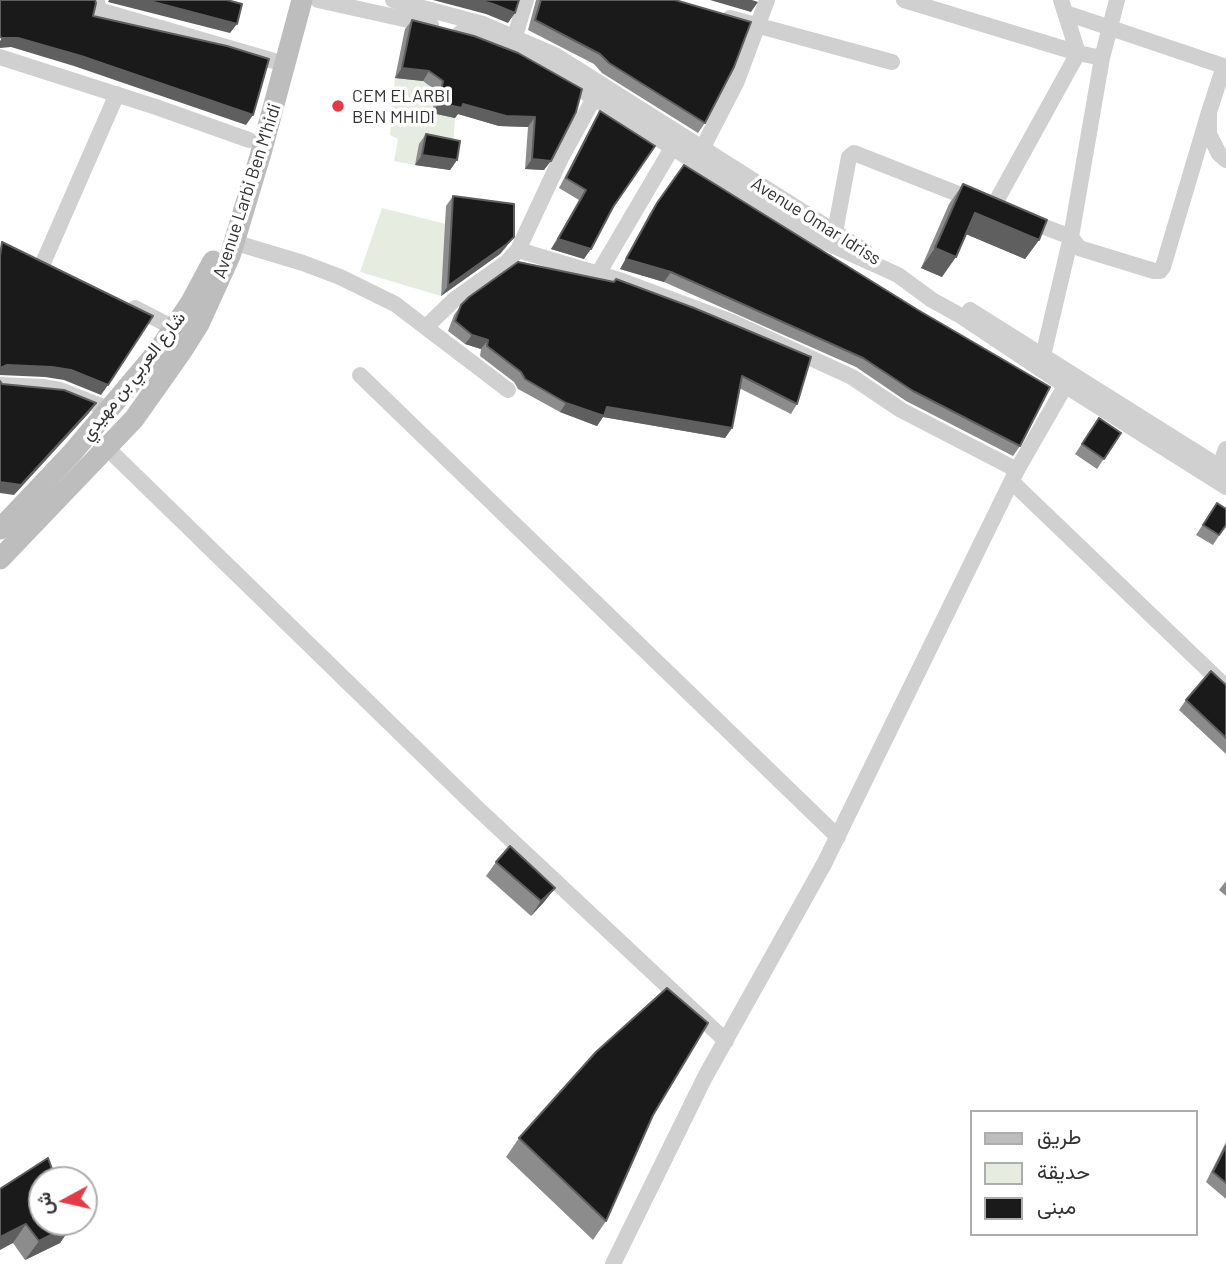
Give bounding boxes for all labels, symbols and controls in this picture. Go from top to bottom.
place label: CEM ELARBI BEN MHIDI [352,85,450,128]
marker: CEM ELARBI BEN MHIDI [330,98,346,114]
street label: Avenue Larbi Ben M'hidi [208,101,286,281]
street label: Avenue Omar Idriss [747,172,885,270]
street label: شارع العربي بن مهيدي [76,307,190,445]
legend [970,1110,1198,1236]
text: طريق [1037,1123,1082,1148]
text: حديقة [1037,1158,1090,1183]
north arrow [28,1166,98,1236]
text: ش [31,1191,57,1217]
text: مبنى [1037,1193,1076,1218]

